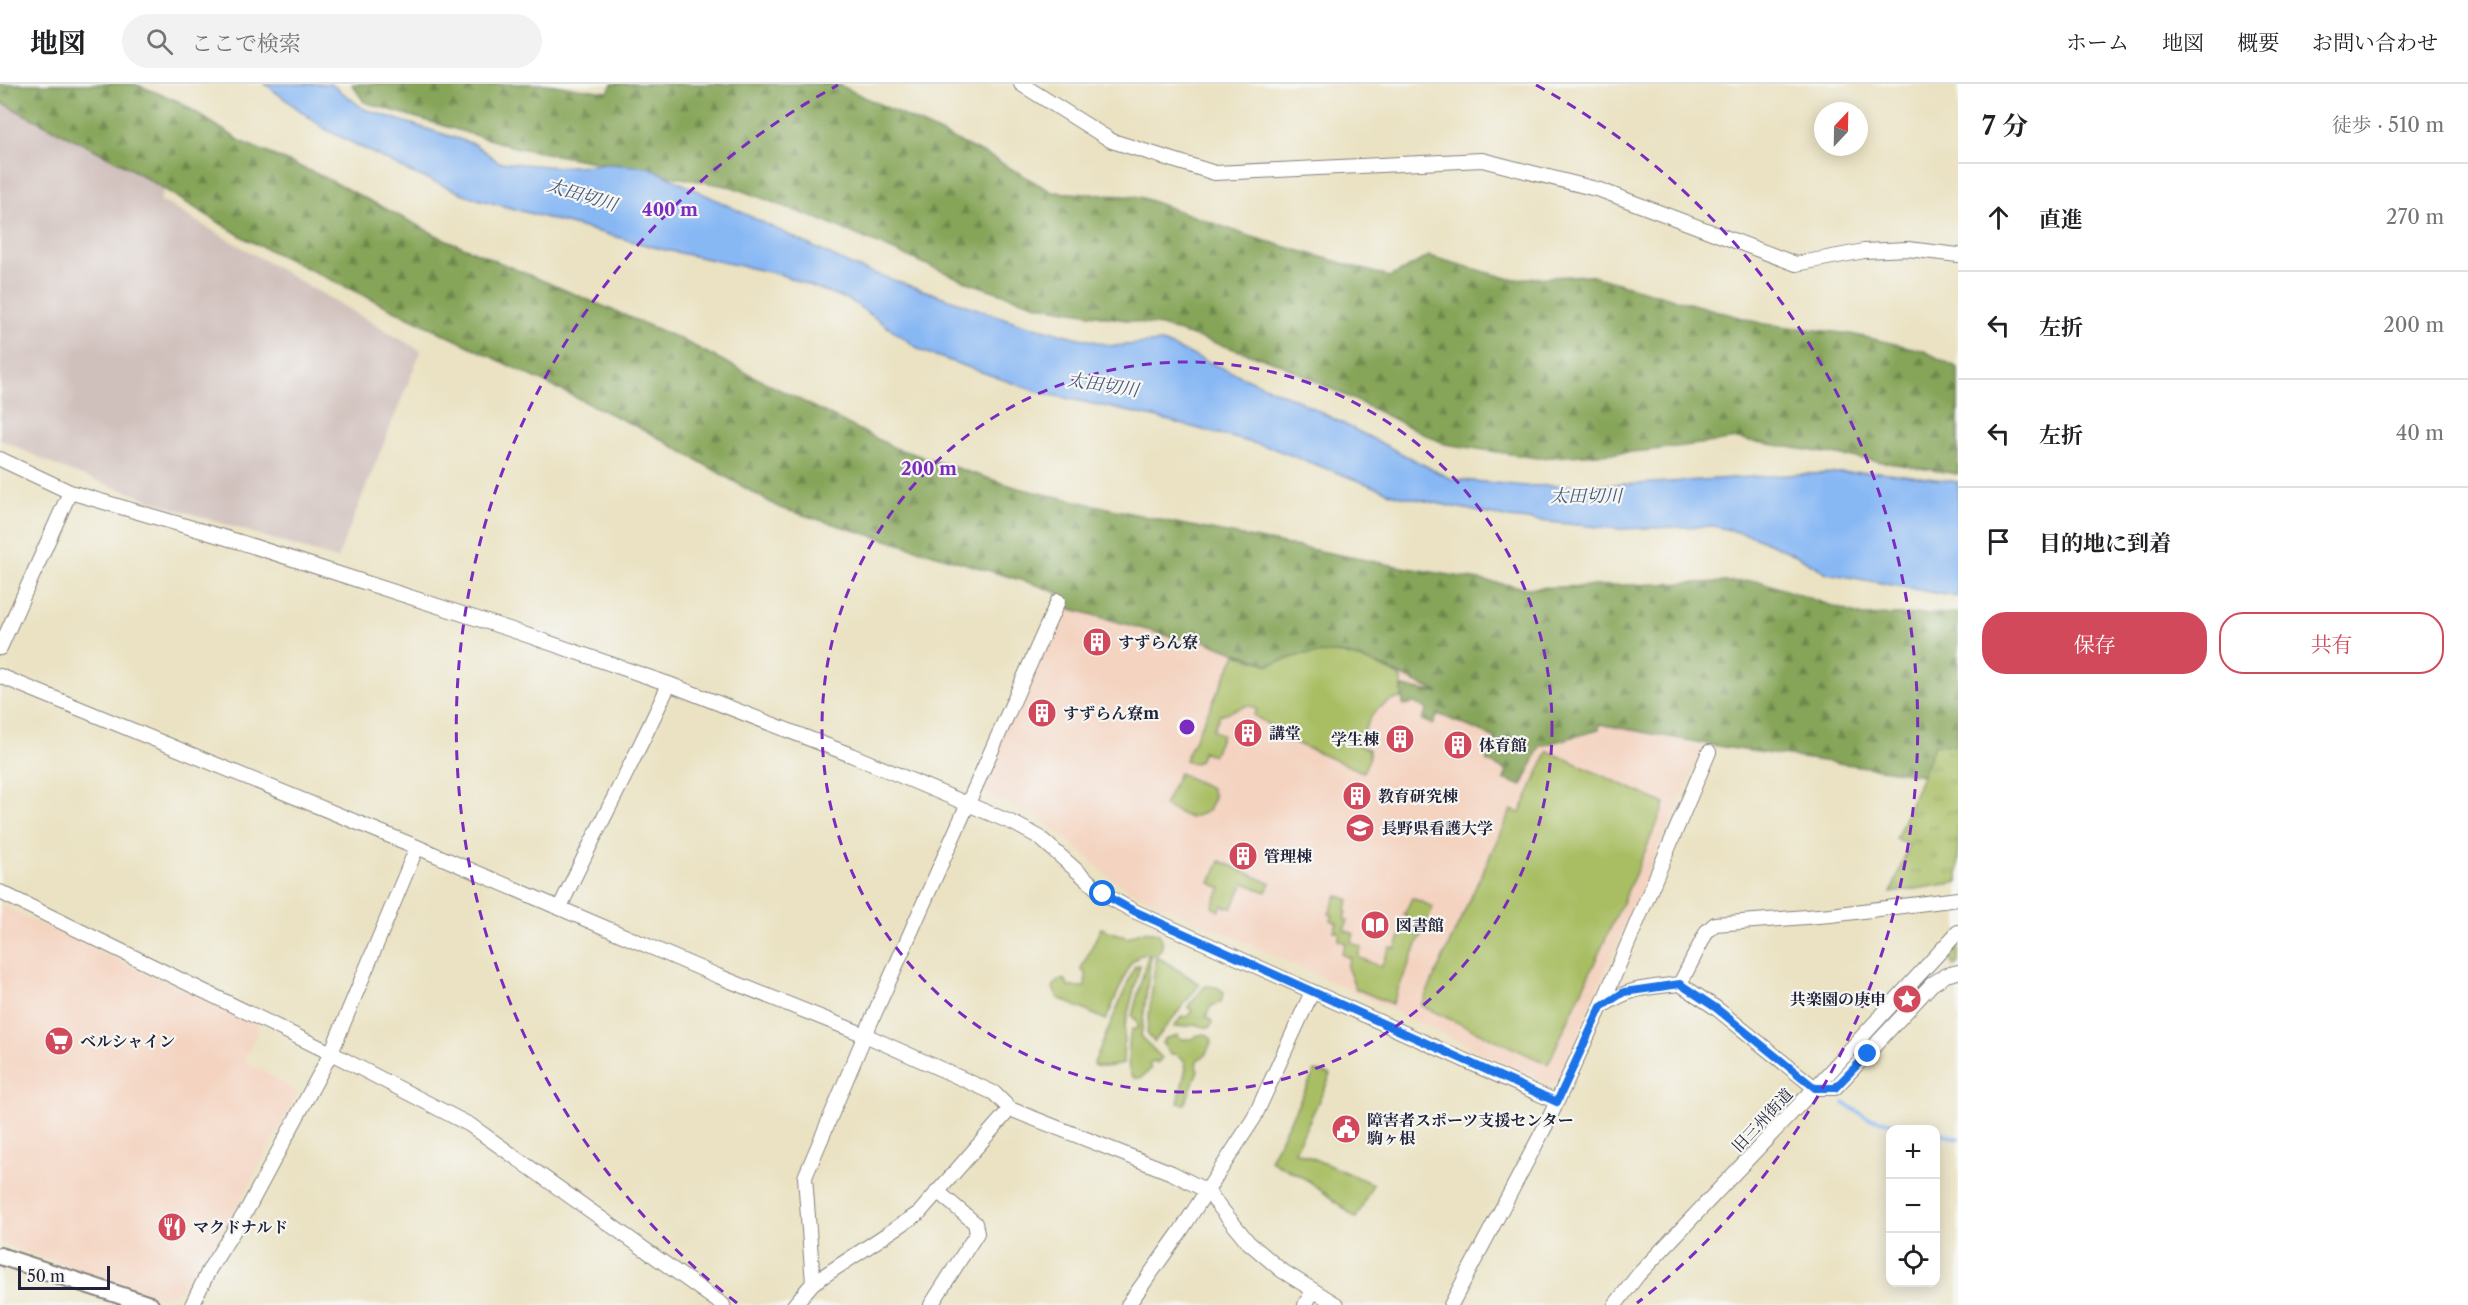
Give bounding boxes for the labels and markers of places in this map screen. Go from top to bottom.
building icon: すずらん寮 [1081,626,1113,658]
place label: すずらん寮 [1118,632,1198,652]
building icon: すずらん寮m [1026,697,1058,729]
place label: すずらん寮m [1063,703,1159,723]
centre of rings [1177,717,1197,737]
building icon: 講堂 [1232,717,1264,749]
place label: 講堂 [1269,723,1301,743]
building icon: 学生棟 [1384,723,1416,755]
place label: 学生棟 [1331,729,1379,749]
building icon: 体育館 [1442,729,1474,761]
place label: 体育館 [1479,735,1527,755]
building icon: 教育研究棟 [1341,780,1373,812]
place label: 教育研究棟 [1378,786,1458,806]
school or university icon: 長野県看護大学 [1344,812,1376,844]
place label: 長野県看護大学 [1381,818,1493,838]
building icon: 管理棟 [1227,840,1259,872]
place label: 管理棟 [1264,846,1312,866]
library icon: 図書館 [1359,909,1391,941]
place label: 図書館 [1396,915,1444,935]
place icon: 共楽園の庚申 [1891,983,1923,1015]
place label: 共楽園の庚申 [1790,989,1886,1009]
supermarket icon: ベルシャイン [43,1025,75,1057]
place label: ベルシャイン [80,1031,175,1051]
place label: 障害者スポーツ支援センター 駒ヶ根 [1367,1110,1574,1148]
public building icon: 障害者スポーツ支援センター 駒ヶ根 [1330,1113,1362,1145]
restaurant icon: マクドナルド [156,1211,188,1243]
place label: マクドナルド [193,1217,288,1237]

